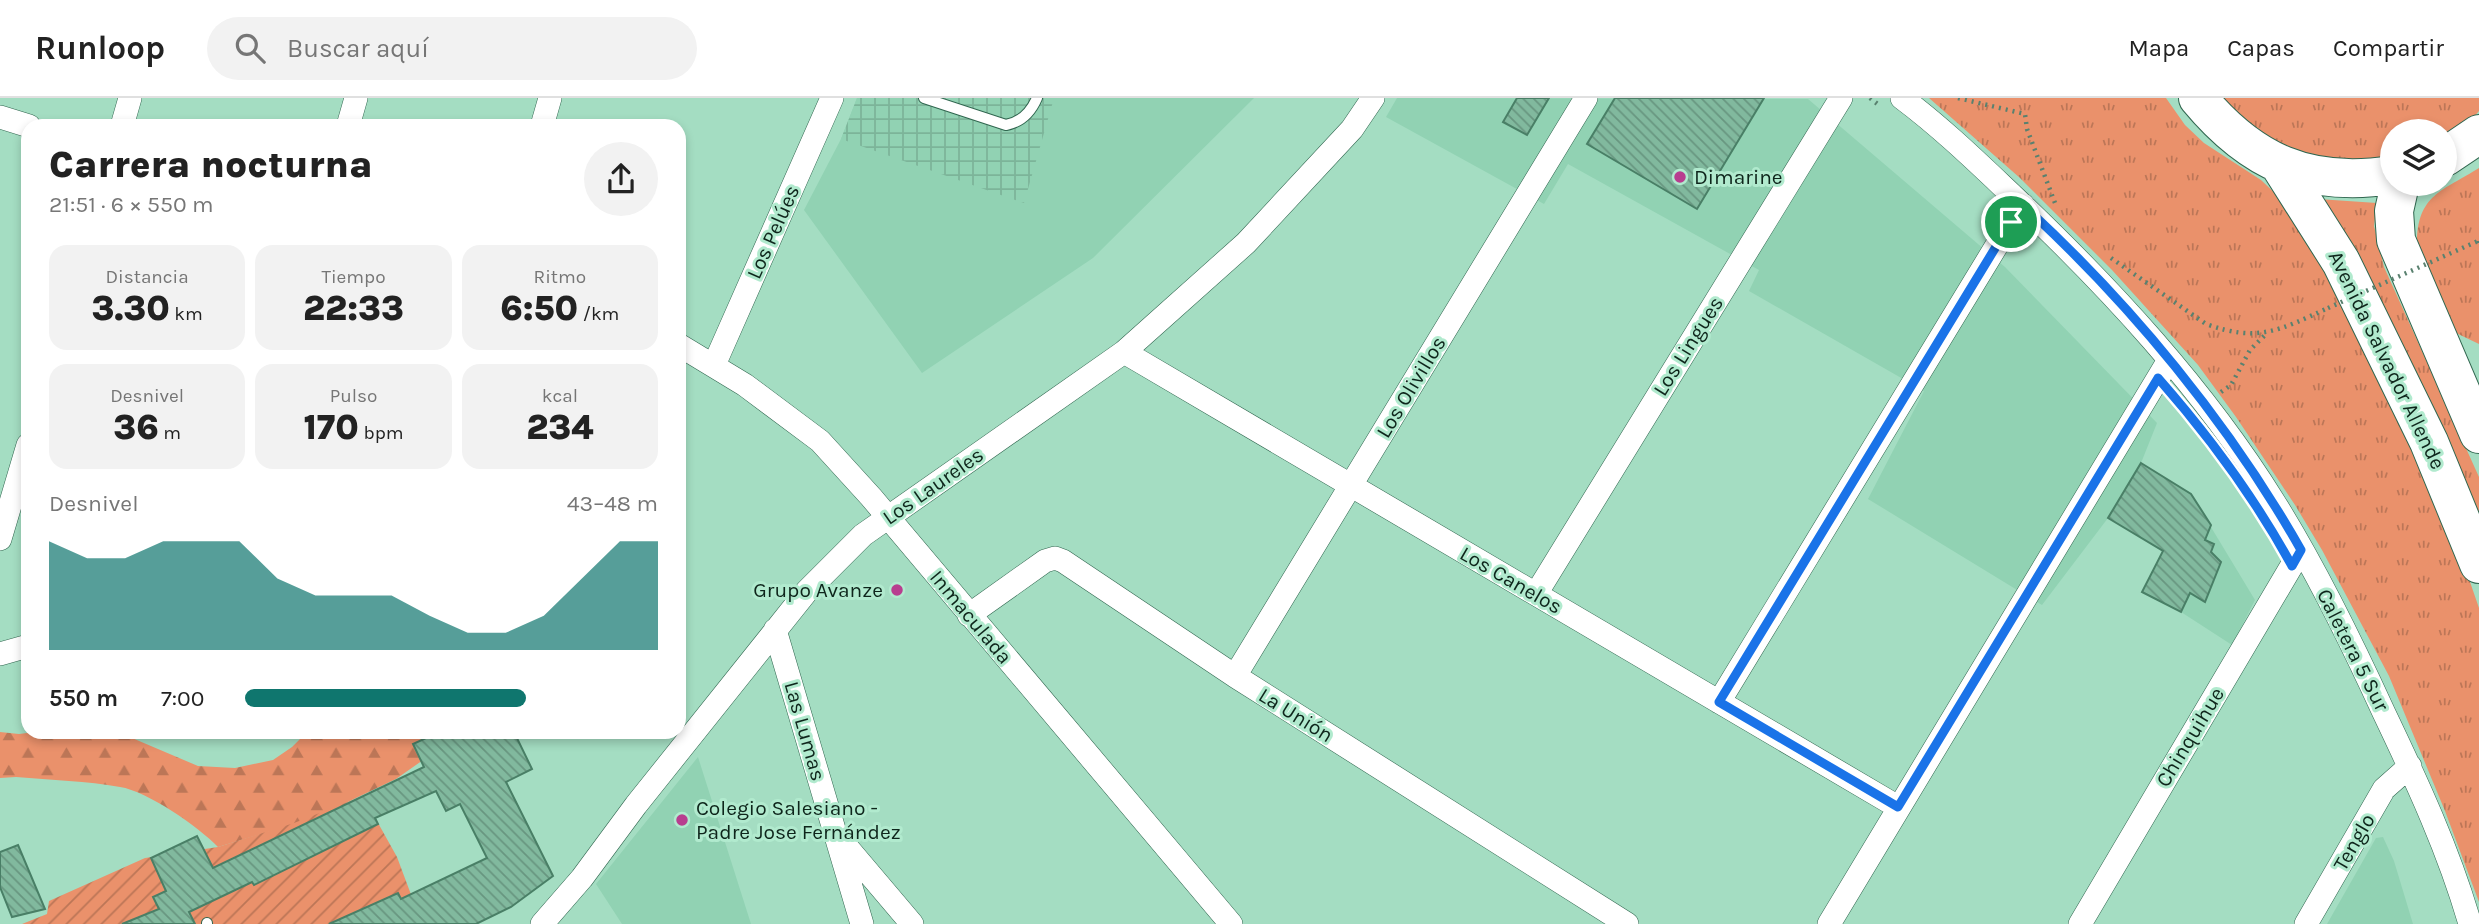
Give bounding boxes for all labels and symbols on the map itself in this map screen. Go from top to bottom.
place label: Dimarine [1694,165,1783,189]
marker: Dimarine [1672,169,1688,185]
street label: Los Pelúes [742,181,804,283]
pin [1981,192,2041,252]
street label: Avenida Salvador Allende [2324,247,2450,473]
street label: Los Lingues [1648,292,1728,400]
street label: Los Olivillos [1371,332,1451,442]
street label: Los Laureles [878,442,988,530]
street label: Los Canelos [1456,541,1566,619]
street label: Inmaculada [925,565,1017,669]
place label: Grupo Avanze [753,578,883,602]
marker: Grupo Avanze [889,582,905,598]
street label: Caletera 5 Sur [2312,585,2394,715]
street label: Las Lumas [779,679,831,783]
street label: La Unión [1254,683,1338,747]
street label: Chinquihue [2151,683,2229,791]
place label: Colegio Salesiano - Padre Jose Fernández [696,796,901,844]
street label: Tenglo [2328,809,2380,875]
marker: Colegio Salesiano - Padre Jose Fernández [674,812,690,828]

